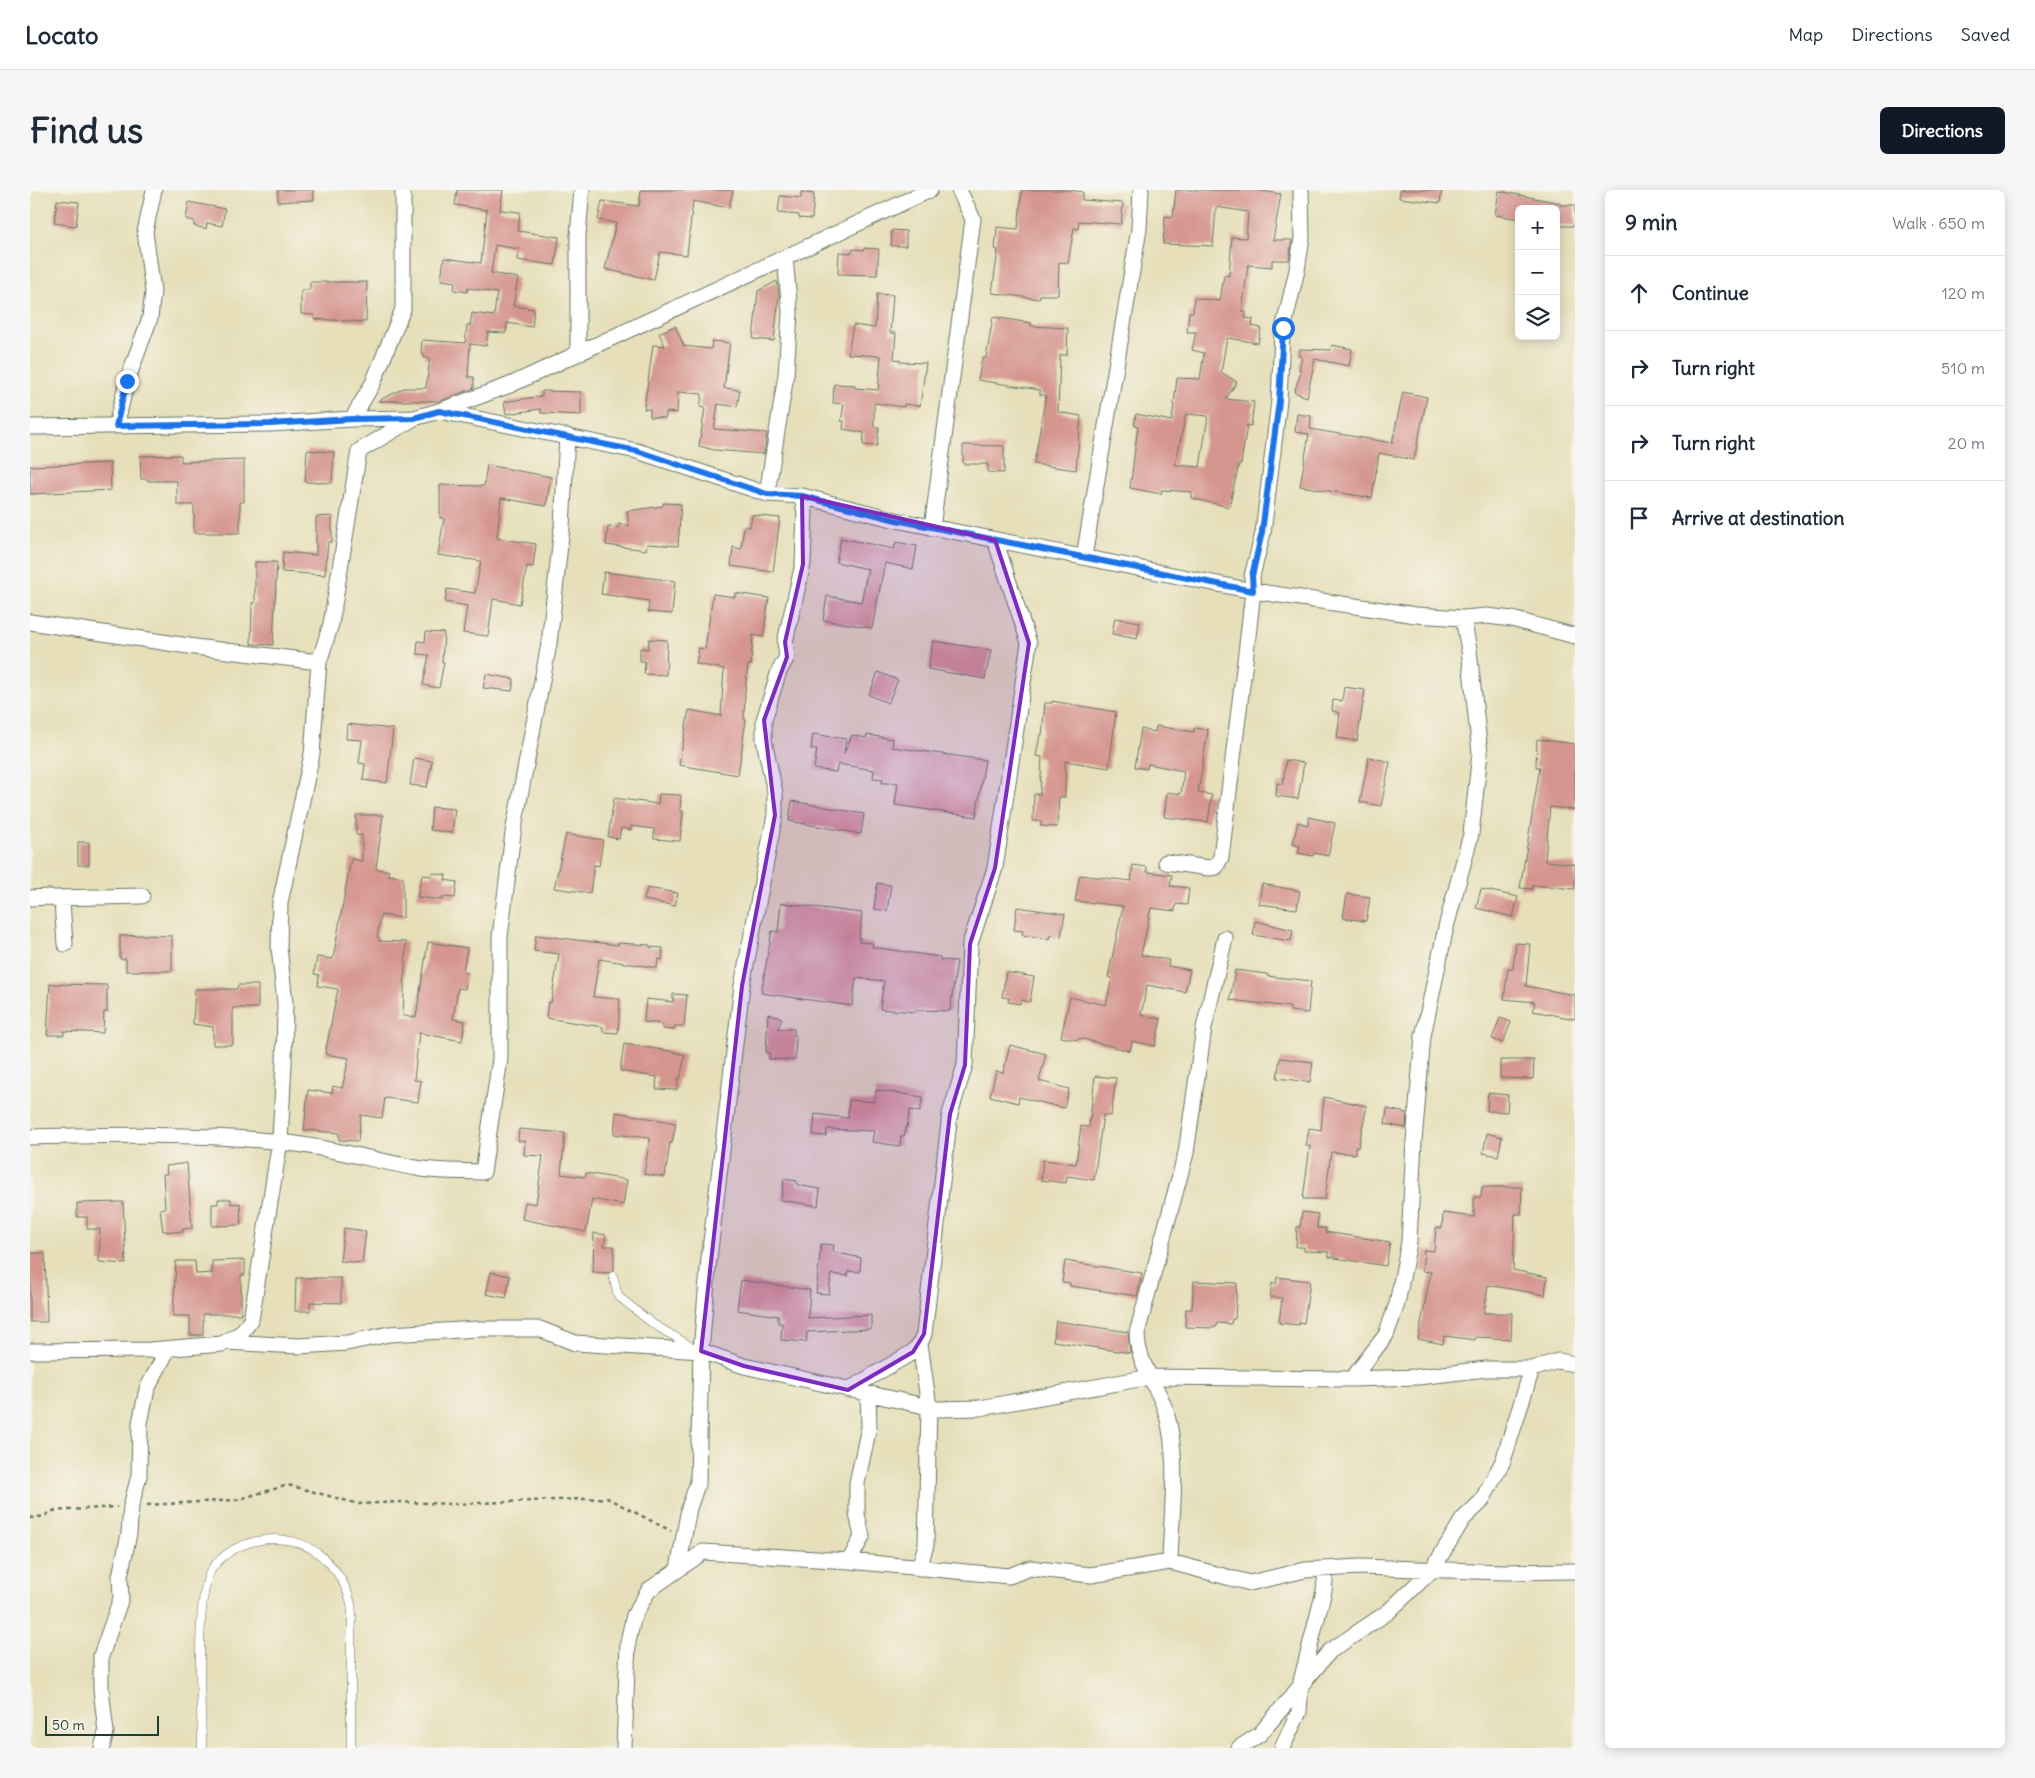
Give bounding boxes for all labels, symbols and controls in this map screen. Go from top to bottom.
text: Locato [25,20,99,50]
text: Map [1788,23,1823,46]
text: Directions [1851,23,1933,46]
text: Saved [1961,23,2010,46]
button: Directions [1880,107,2005,154]
text: Find us [30,108,143,152]
map controls [1515,205,1560,340]
button: + [1515,205,1560,250]
text: 9 min [1625,209,1677,236]
text: Walk · 650 m [1892,213,1985,233]
button: − [1515,250,1560,295]
icon: ahead [1625,279,1653,307]
text: Continue [1672,281,1749,305]
text: 120 m [1942,283,1985,303]
button: layers [1515,295,1560,340]
route start [1272,317,1295,340]
icon: right [1625,354,1653,382]
text: Turn right [1672,356,1755,380]
text: 510 m [1941,358,1985,378]
route end [116,370,139,393]
icon: right [1625,429,1653,457]
text: Turn right [1672,431,1755,455]
text: 20 m [1948,433,1985,453]
icon: arrive [1625,504,1653,532]
text: Arrive at destination [1672,506,1845,530]
scale bar [45,1713,159,1736]
text: 50 m [52,1716,85,1734]

